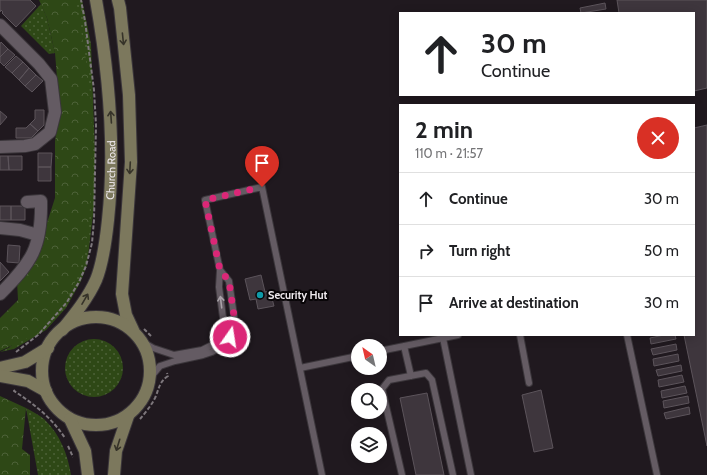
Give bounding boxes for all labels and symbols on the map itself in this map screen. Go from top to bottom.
one-way arrow [119,32,127,45]
one-way arrow [107,111,114,124]
street label: Church Road [103,140,118,200]
pin [245,146,279,187]
one-way arrow [127,161,134,174]
place label: Security Hut [268,288,328,302]
marker: Security Hut [255,290,265,300]
one-way arrow [82,293,90,305]
one-way arrow [217,296,225,309]
position arrow [209,316,251,358]
north arrow [351,339,387,375]
one-way arrow [114,438,122,450]

